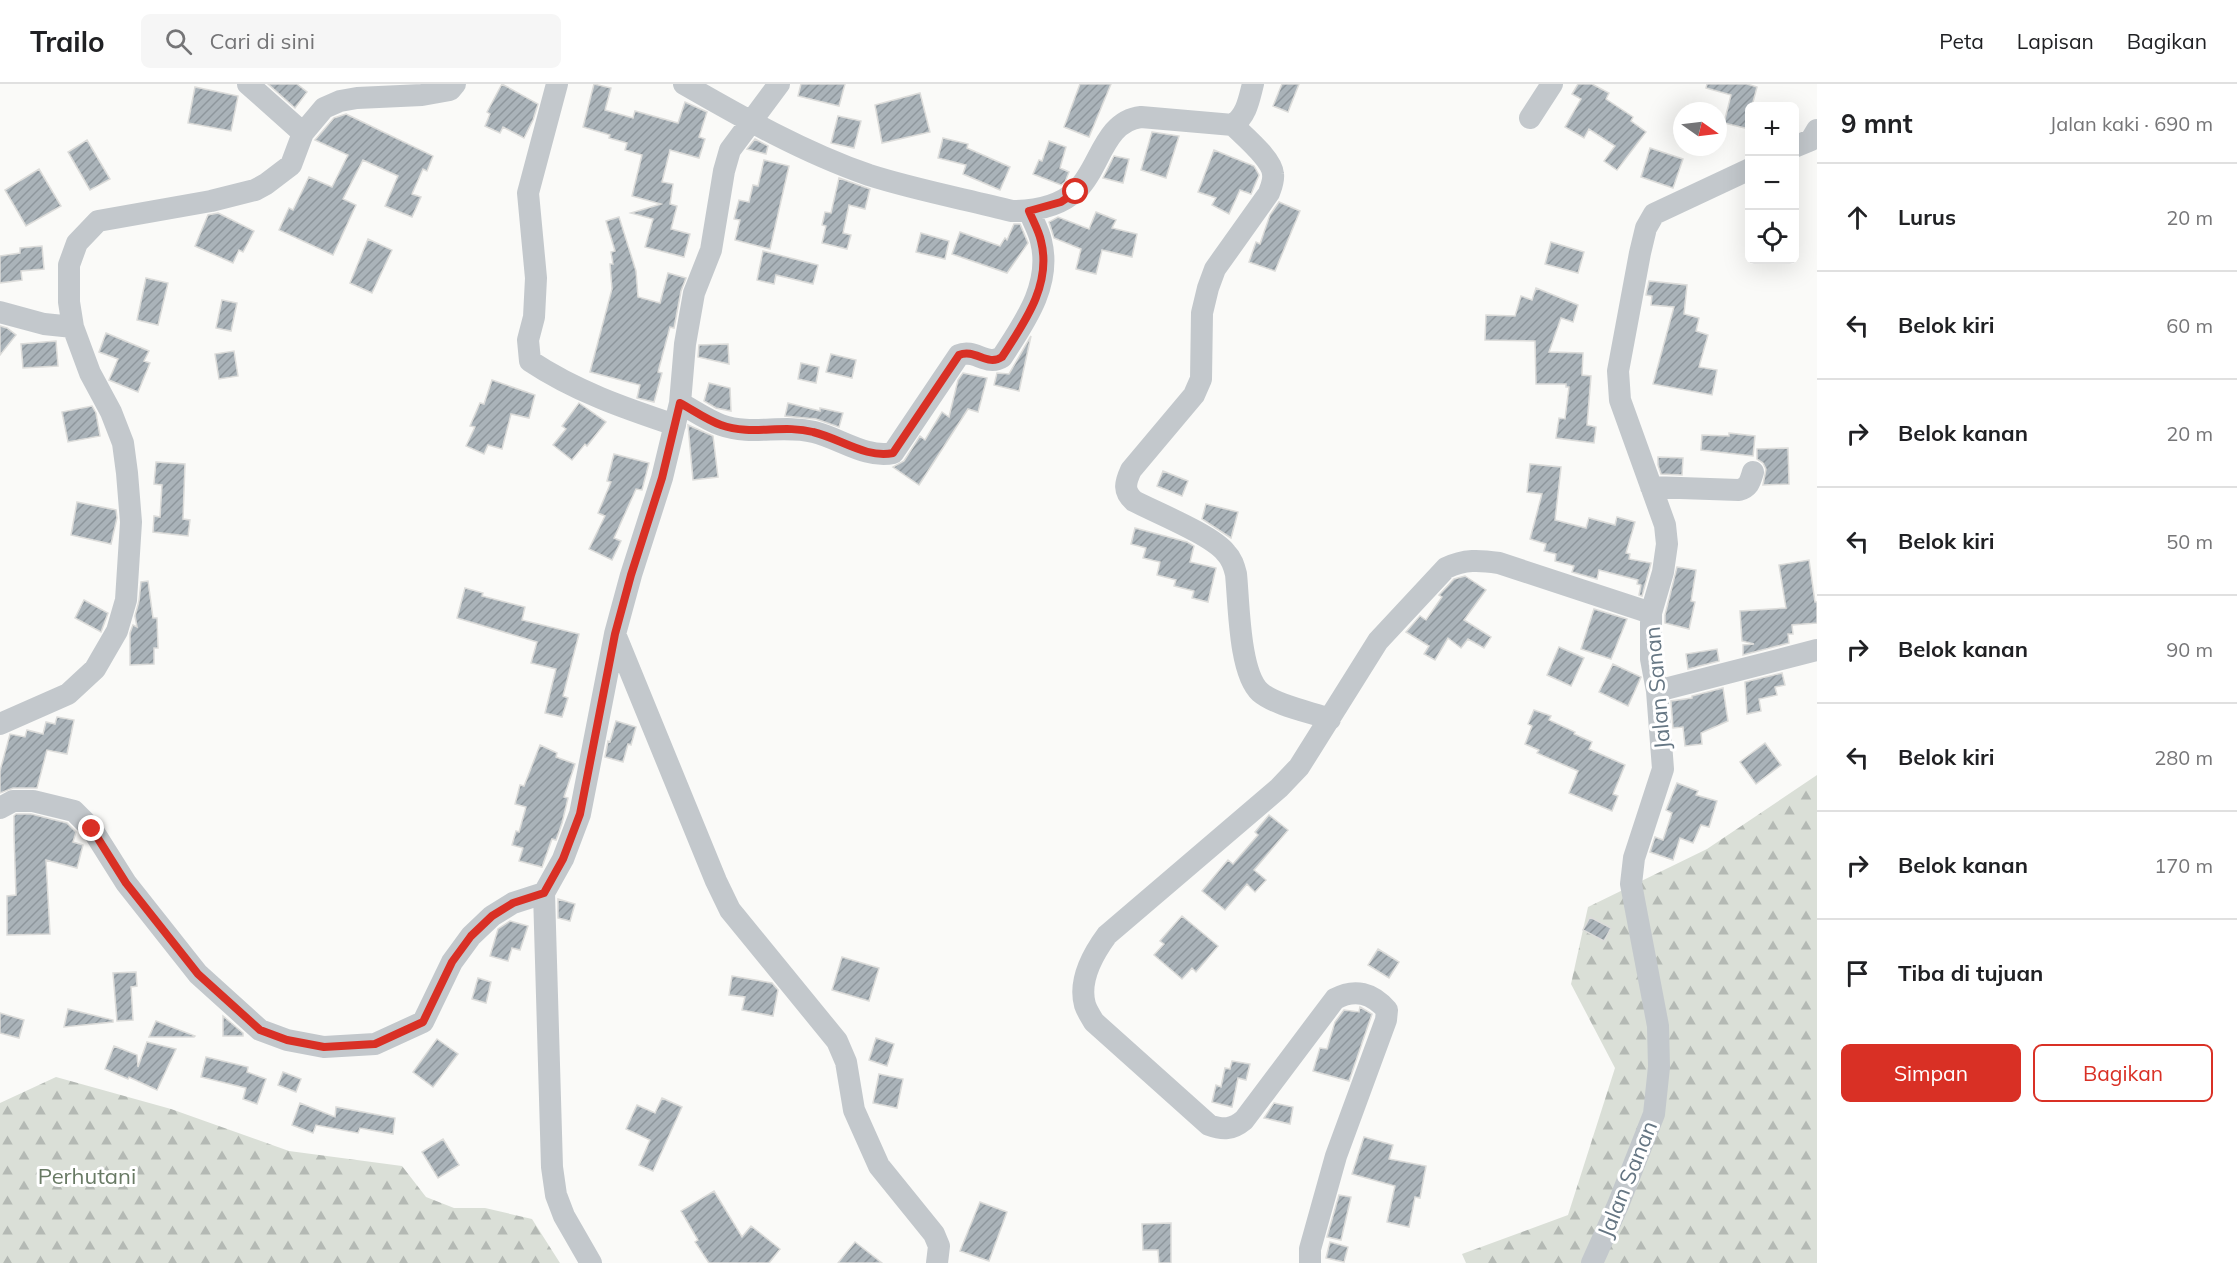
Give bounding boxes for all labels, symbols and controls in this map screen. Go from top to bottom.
search box [141,14,561,68]
text: Trailo [30,24,105,59]
icon: search [162,25,195,58]
text: Cari di sini [210,27,315,55]
text: Peta [1939,28,1984,54]
text: Lapisan [2017,28,2094,54]
text: Bagikan [2127,28,2207,54]
north arrow [1673,102,1727,156]
map controls [1745,102,1799,264]
button: + [1745,102,1799,156]
text: 9 mnt [1841,107,1913,140]
text: Jalan kaki · 690 m [2050,111,2213,136]
button: − [1745,156,1799,210]
route start [1062,178,1088,204]
icon: ahead [1841,201,1874,234]
text: Lurus [1898,203,1956,231]
text: 20 m [2166,205,2213,230]
button: locate [1745,210,1799,264]
icon: left [1841,309,1874,342]
text: Belok kiri [1898,311,1994,339]
text: 60 m [2166,313,2213,338]
icon: right [1841,417,1874,450]
text: Belok kanan [1898,419,2028,447]
text: 20 m [2166,421,2213,446]
icon: left [1841,525,1874,558]
text: Belok kiri [1898,527,1994,555]
text: 50 m [2166,529,2213,554]
street label: Jalan Sanan [1638,625,1676,751]
icon: right [1841,633,1874,666]
text: Belok kanan [1898,635,2028,663]
text: 90 m [2166,637,2213,662]
icon: left [1841,741,1874,774]
text: Belok kiri [1898,743,1994,771]
text: 280 m [2154,745,2213,770]
route end [78,815,104,841]
icon: right [1841,849,1874,882]
text: Belok kanan [1898,851,2028,879]
text: 170 m [2154,853,2213,878]
icon: arrive [1841,957,1874,990]
text: Tiba di tujuan [1898,959,2043,987]
button: Simpan [1841,1044,2021,1102]
button: Bagikan [2033,1044,2213,1102]
street label: Jalan Sanan [1591,1117,1663,1241]
park label: Perhutani [38,1162,136,1190]

